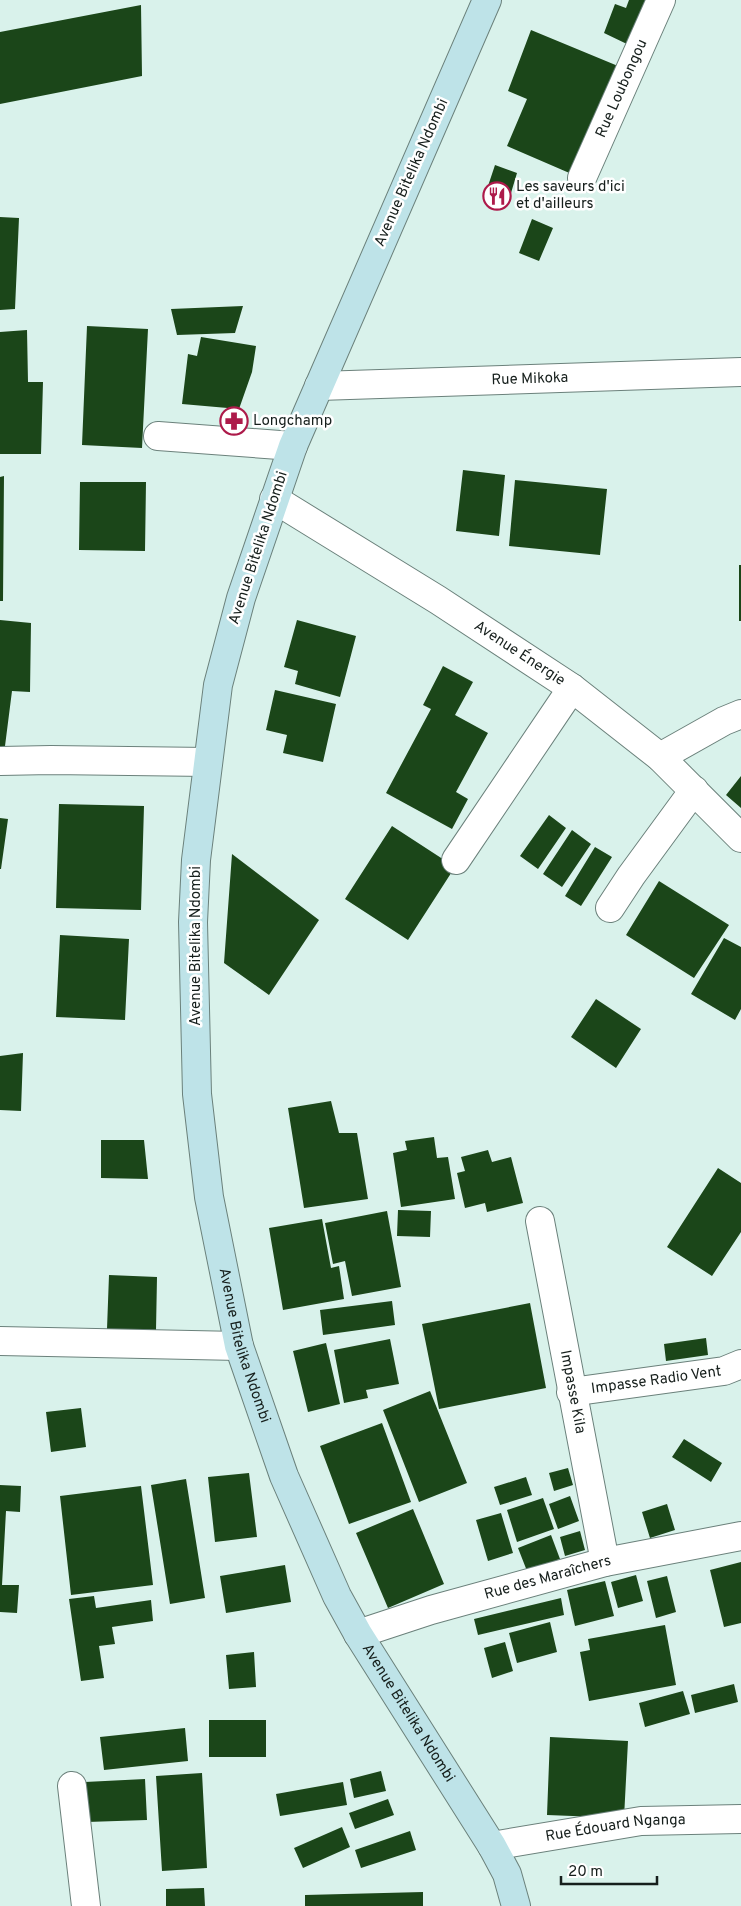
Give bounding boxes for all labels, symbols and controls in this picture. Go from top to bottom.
street label: Rue Loubongou [592,36,652,141]
street label: Avenue Bitelika Ndombi [371,96,453,250]
place label: Les saveurs d'ici et d'ailleurs [516,178,625,214]
restaurant icon: Les saveurs d'ici et d'ailleurs [482,181,512,211]
street label: Rue Mikoka [491,368,569,390]
pharmacy icon: Longchamp [219,406,249,436]
place label: Longchamp [253,412,332,431]
street label: Avenue Bitelika Ndombi [225,469,293,627]
street label: Avenue Énergie [470,617,569,690]
street label: Avenue Bitelika Ndombi [187,866,206,1026]
street label: Avenue Bitelika Ndombi [214,1266,274,1426]
street label: Impasse Kila [555,1348,590,1435]
street label: Impasse Radio Vent [590,1362,723,1399]
street label: Rue des Maraîchers [482,1552,613,1604]
street label: Avenue Bitelika Ndombi [357,1640,459,1786]
street label: Rue Édouard Nganga [544,1811,686,1846]
scale bar [561,1854,657,1886]
text: 20 m [568,1863,603,1882]

